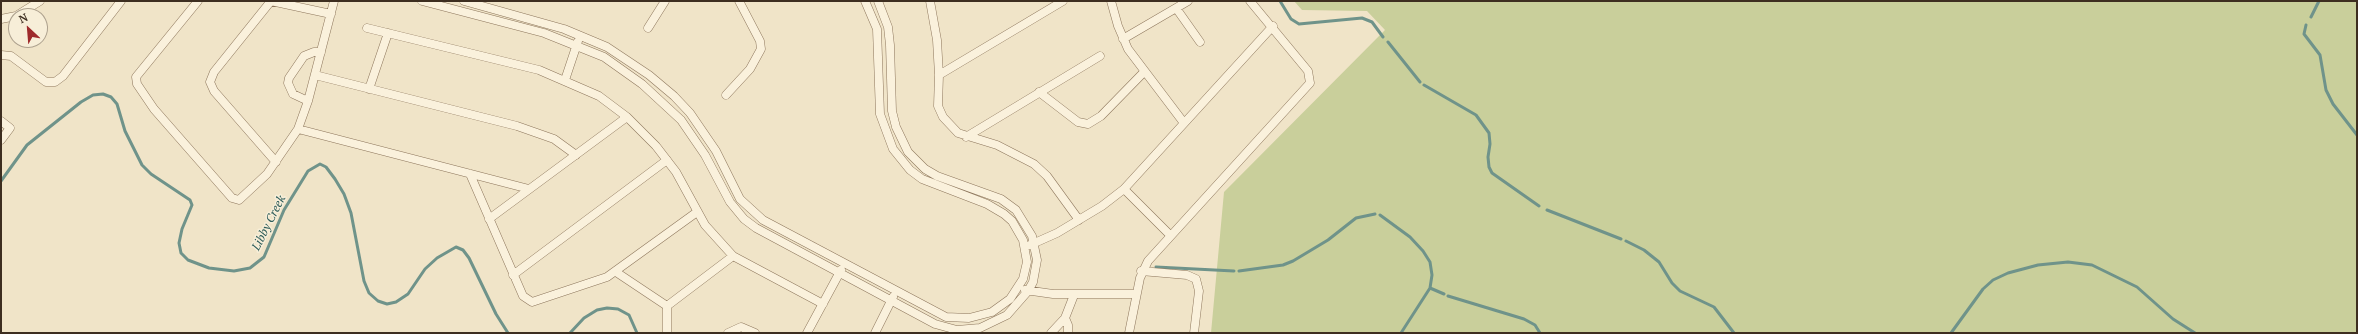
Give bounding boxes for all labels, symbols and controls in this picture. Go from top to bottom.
north arrow [8,8,48,48]
text: N [16,10,30,26]
water label: Libby Creek [249,193,289,253]

